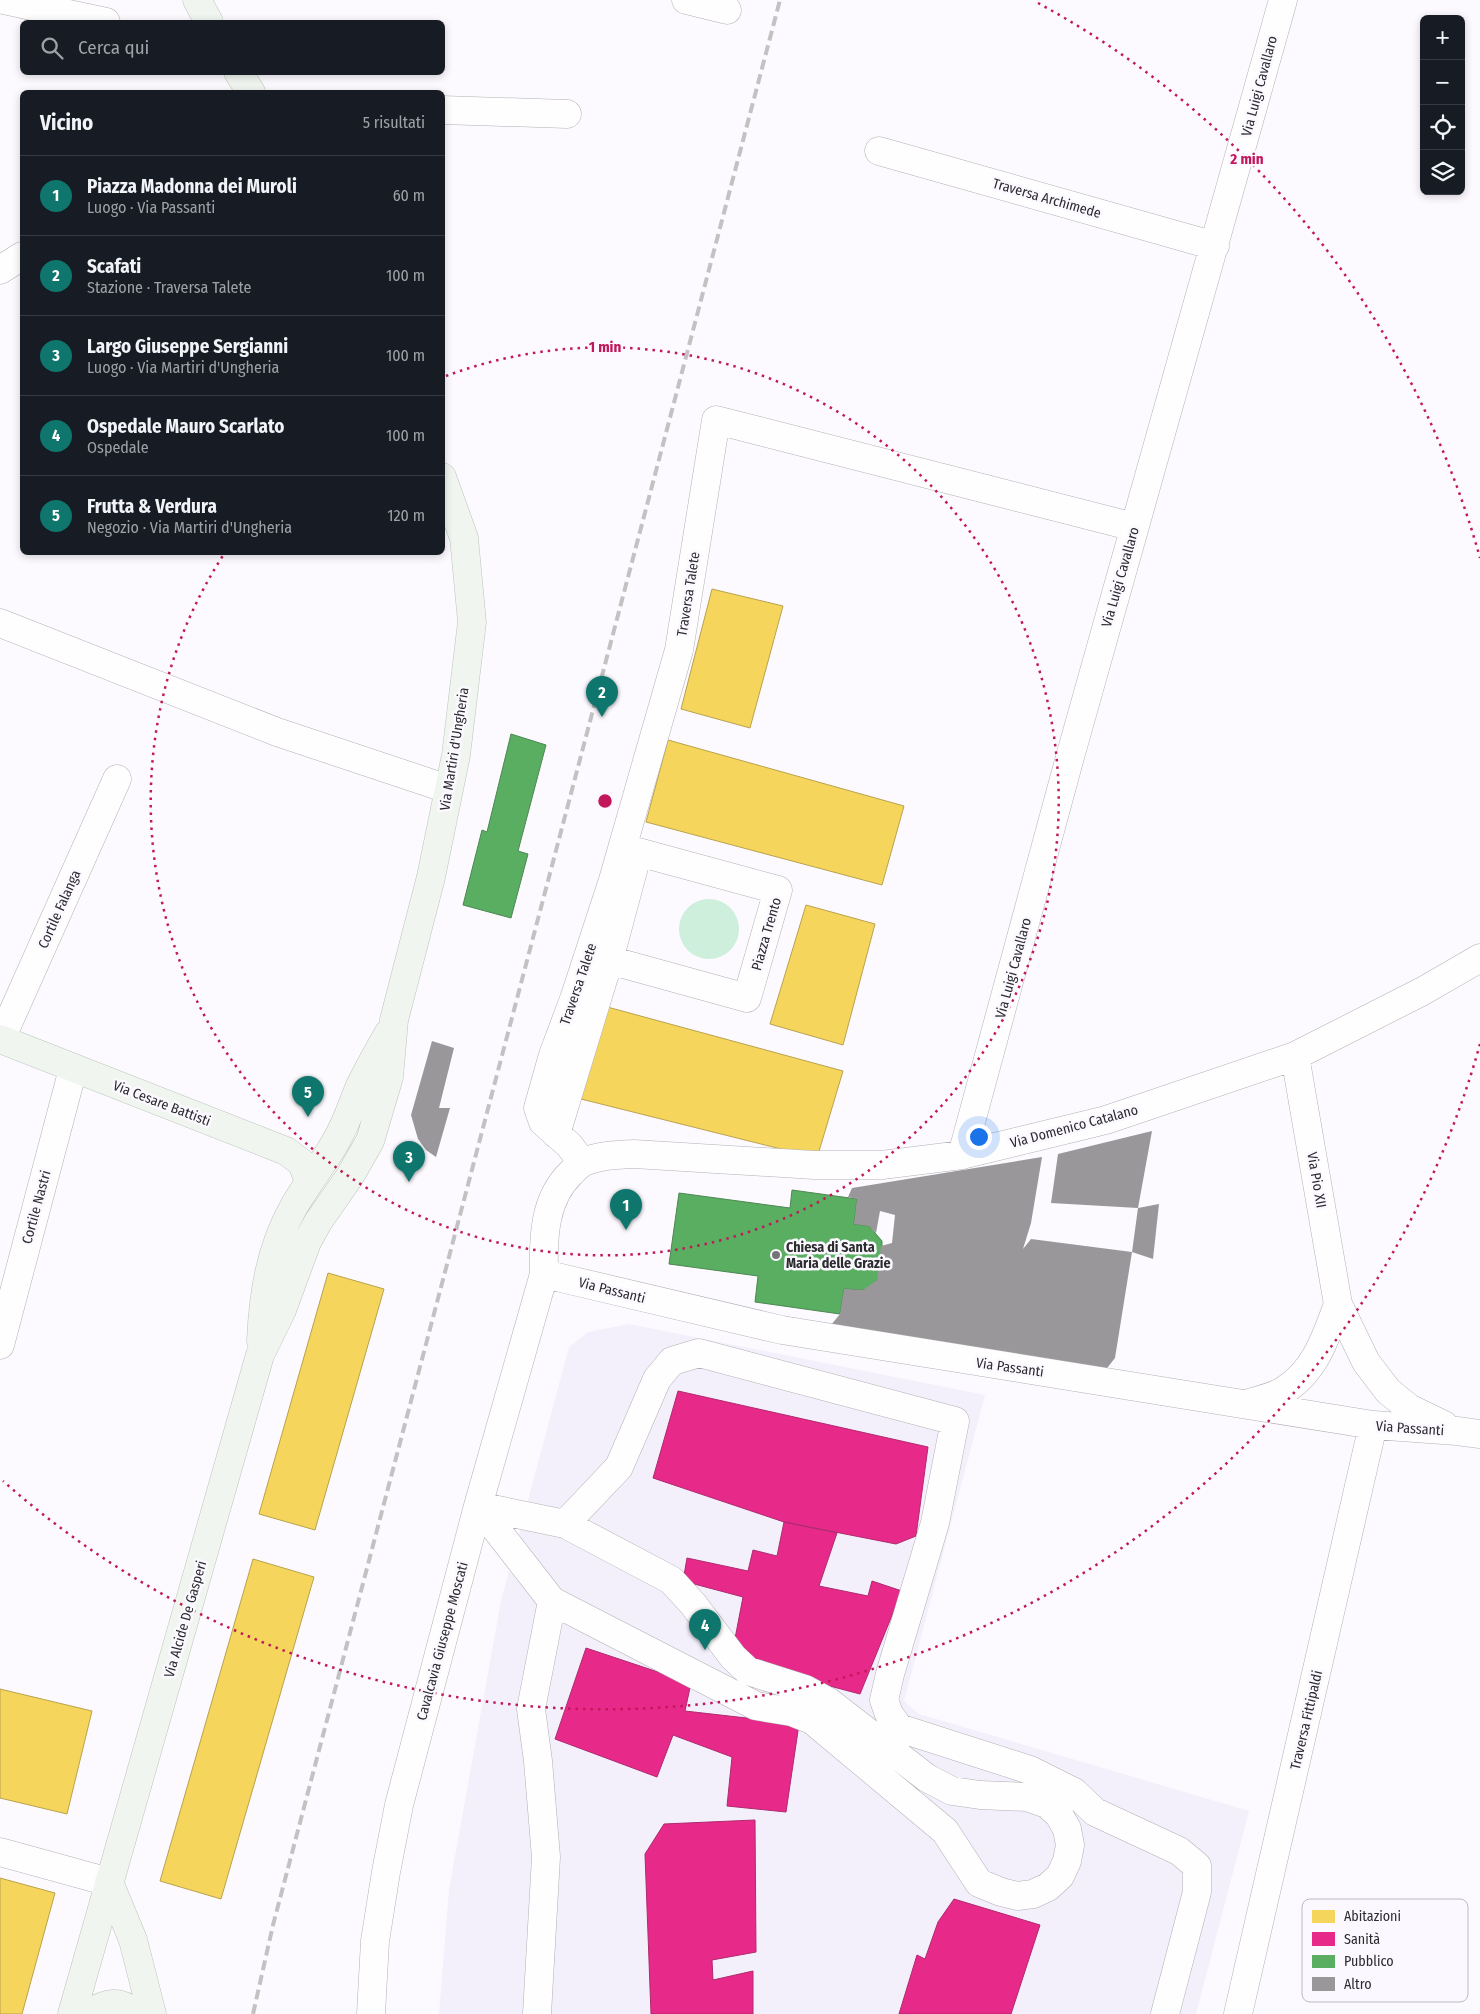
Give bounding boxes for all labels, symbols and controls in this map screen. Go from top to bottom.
map controls [1420,15,1465,195]
button: + [1420,15,1465,60]
search box [20,20,445,75]
icon: search [38,34,66,62]
street label: Via Luigi Cavallaro [1238,34,1281,138]
text: Cerca qui [78,36,149,59]
button: − [1420,60,1465,105]
button: locate [1420,105,1465,150]
text: Vicino [40,110,93,136]
text: 5 risultati [363,113,425,132]
text: 2 min [1229,150,1264,168]
button: layers [1420,150,1465,195]
text: Piazza Madonna dei Muroli [87,175,297,198]
street label: Traversa Archimede [991,175,1103,222]
text: 1 [53,186,59,205]
text: 60 m [393,186,425,205]
text: Luogo · Via Passanti [87,198,215,217]
text: Scafati [87,255,141,278]
text: 2 [52,266,60,285]
text: 100 m [386,266,425,285]
text: Stazione · Traversa Talete [87,278,251,297]
text: Largo Giuseppe Sergianni [87,335,288,358]
text: 1 min [589,338,621,356]
text: 3 [52,346,60,365]
text: 100 m [386,346,425,365]
text: Luogo · Via Martiri d'Ungheria [87,358,279,377]
text: Ospedale Mauro Scarlato [87,415,284,438]
text: 4 [52,426,60,445]
text: 100 m [386,426,425,445]
text: Ospedale [87,438,149,457]
text: Frutta & Verdura [87,495,217,518]
text: 5 [52,506,60,525]
text: 120 m [387,506,425,525]
text: Negozio · Via Martiri d'Ungheria [87,518,292,537]
street label: Via Luigi Cavallaro [1098,525,1143,629]
street label: Traversa Talete [673,551,704,638]
pin: 2 [586,676,618,717]
street label: Via Martiri d'Ungheria [436,686,473,812]
centre of rings [596,792,614,810]
street label: Cortile Falanga [35,867,84,951]
street label: Piazza Trento [748,896,785,973]
street label: Via Luigi Cavallaro [992,916,1035,1020]
street label: Traversa Talete [557,941,600,1027]
pin: 5 [292,1076,324,1117]
street label: Via Cesare Battisti [111,1077,213,1130]
street label: Via Domenico Catalano [1008,1101,1140,1152]
your location [966,1124,992,1150]
pin: 3 [393,1141,425,1182]
street label: Via Pio XII [1303,1151,1330,1209]
street label: Cortile Nastri [19,1169,54,1246]
pin: 1 [610,1189,642,1230]
place label: Chiesa di Santa Maria delle Grazie [786,1239,890,1272]
marker: Chiesa di Santa Maria delle Grazie [770,1249,782,1261]
street label: Via Passanti [577,1274,647,1307]
street label: Via Passanti [975,1354,1045,1381]
street label: Via Passanti [1375,1418,1445,1439]
street label: Via Alcide De Gasperi [161,1559,210,1680]
street label: Cavalcavia Giuseppe Moscati [413,1560,472,1722]
pin: 4 [689,1609,721,1650]
street label: Traversa Fittipaldi [1287,1669,1326,1772]
legend [1302,1899,1468,2002]
text: Abitazioni [1344,1908,1401,1925]
text: Sanità [1344,1931,1380,1948]
text: Pubblico [1344,1953,1394,1970]
text: Altro [1344,1976,1372,1993]

